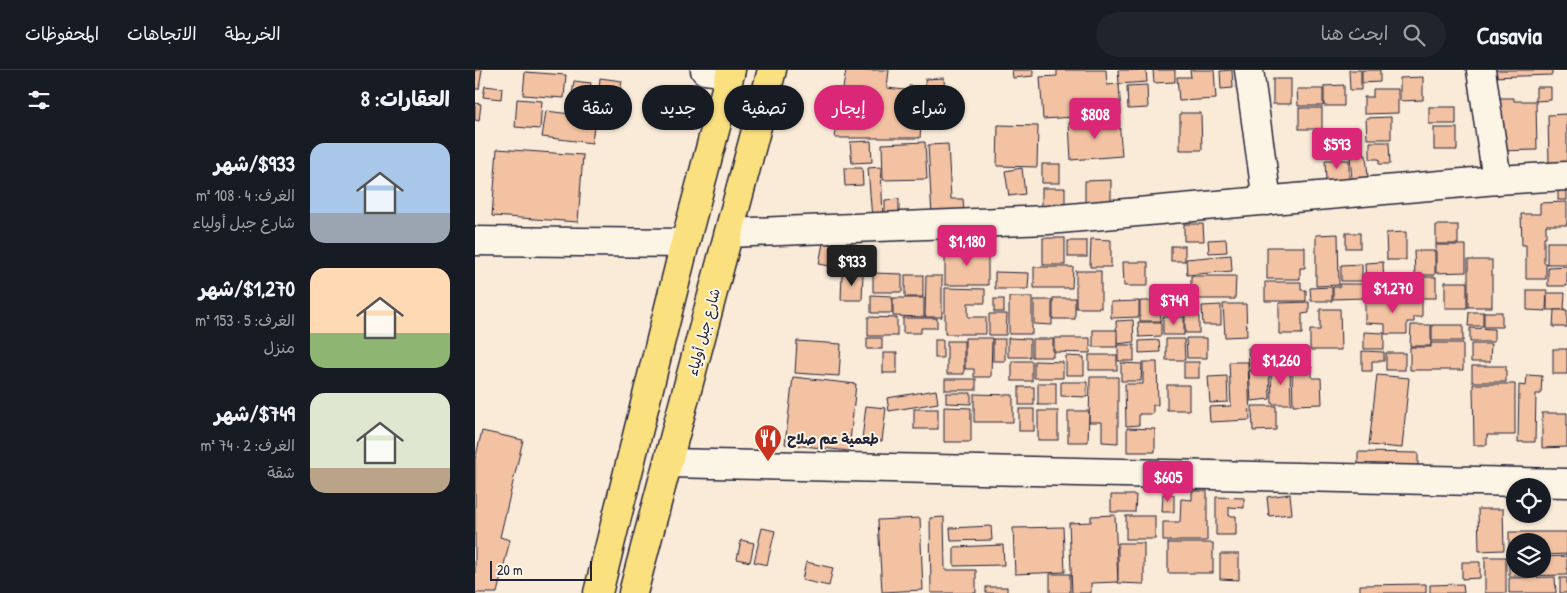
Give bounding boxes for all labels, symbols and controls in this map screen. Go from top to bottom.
search box [1096,12,1446,57]
text: Casavia [1476,19,1542,51]
text: ابحث هنا [1321,20,1388,46]
text: المحفوظات [25,21,99,46]
text: الاتجاهات [127,21,197,46]
text: الخريطة [225,21,281,46]
icon: search [1400,21,1428,49]
text: العقارات: 8 [361,84,450,113]
chip: شقة [564,85,632,130]
chip: جديد [642,85,714,130]
chip: تصفية [724,85,804,130]
chip: إيجار [814,85,884,130]
chip: شراء [894,85,965,130]
icon: filters [25,86,53,114]
pin: $808 [1065,98,1125,140]
text: $808 [1080,103,1110,125]
pin: $593 [1307,128,1367,170]
text: $593 [1323,133,1351,155]
text: $933/شهر [214,149,295,178]
icon: home [350,163,410,223]
text: الغرف: 4 · 108 m² [196,184,295,206]
text: شارع جبل أولياء [192,211,295,233]
pin: $1,180 [926,224,1008,267]
text: $1,180 [948,230,986,252]
pin: $933 [822,244,882,287]
text: $933 [838,250,866,272]
pin: $1,270 [1352,272,1434,314]
text: $1,270/شهر [199,274,295,303]
text: $1,270 [1373,277,1413,299]
pin: $749 [1144,284,1204,326]
street label: شارع جبل أولياء [682,286,725,378]
icon: home [350,288,410,348]
text: $749 [1160,289,1188,311]
text: الغرف: 5 · 153 m² [195,309,295,331]
text: منزل [263,336,295,358]
pin: $1,260 [1240,344,1322,386]
text: $1,260 [1262,349,1300,371]
text: $749/شهر [215,399,295,428]
icon: home [350,413,410,473]
restaurant icon: طعمية عم صلاح [753,423,783,462]
place label: طعمية عم صلاح [787,429,879,450]
text: الغرف: 2 · 74 m² [200,434,295,456]
pin: $605 [1138,460,1198,503]
text: شقة [267,461,295,483]
text: $605 [1154,466,1182,488]
map controls [1506,478,1551,578]
button: locate [1506,478,1551,523]
button: layers [1506,533,1551,578]
scale bar [490,558,593,581]
text: 20 m [497,560,523,579]

